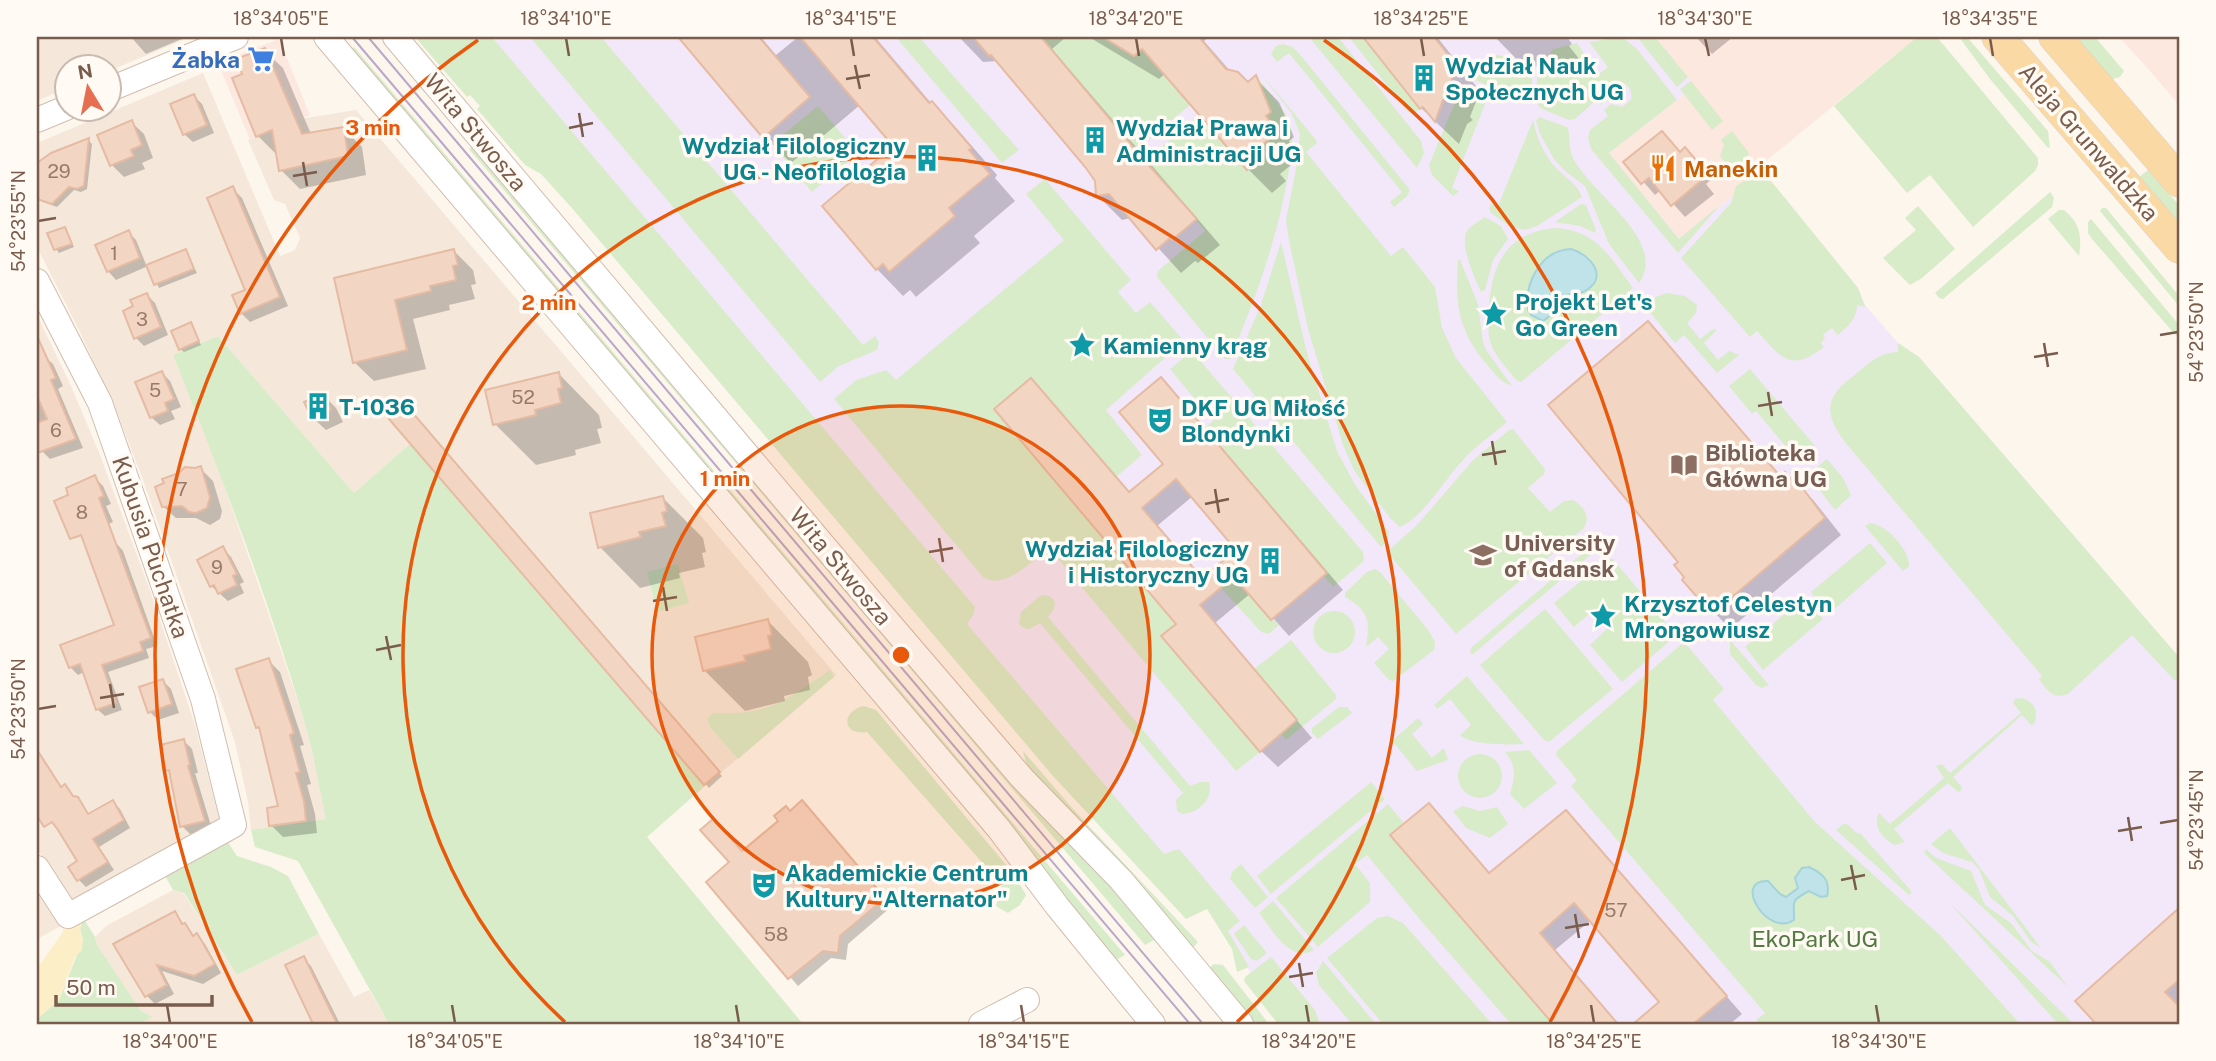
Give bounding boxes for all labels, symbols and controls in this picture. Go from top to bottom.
text: 18°34'05"E [233,8,329,29]
text: 18°34'10"E [520,8,612,29]
text: 18°34'15"E [805,8,897,29]
text: 18°34'20"E [1089,8,1183,29]
text: 18°34'25"E [1373,8,1469,29]
text: 18°34'30"E [1657,8,1753,29]
text: 18°34'35"E [1942,8,2038,29]
supermarket icon: Żabka [246,44,276,74]
place label: Żabka [171,46,240,73]
north arrow [52,52,122,122]
place label: Wydział Nauk Społecznych UG [1445,52,1624,105]
street label: Aleja Grunwaldzka [2013,58,2165,226]
text: N [76,59,94,83]
building icon: Wydział Nauk Społecznych UG [1409,63,1439,93]
street label: Wita Stwosza [419,68,533,196]
place label: Wydział Prawa i Administracji UG [1116,114,1302,167]
text: 3 min [345,115,401,140]
building icon: Wydział Prawa i Administracji UG [1080,125,1110,155]
place label: Wydział Filologiczny UG - Neofilologia [682,132,906,185]
building icon: Wydział Filologiczny UG - Neofilologia [912,143,942,173]
restaurant icon: Manekin [1648,153,1678,183]
place label: Manekin [1684,155,1778,182]
house number: 29 [47,160,71,182]
text: 54°23'55"N [8,170,29,272]
house number: 1 [110,242,118,264]
text: 54°23'50"N [2186,281,2207,383]
place label: Projekt Let's Go Green [1515,288,1653,341]
text: 2 min [521,290,577,315]
place icon: Projekt Let's Go Green [1479,299,1509,329]
house number: 3 [136,308,148,330]
place icon: Kamienny krąg [1067,330,1097,360]
place label: Kamienny krąg [1103,332,1267,359]
house number: 5 [149,379,161,401]
house number: 52 [511,386,535,408]
building icon: T-1036 [303,391,333,421]
place label: T-1036 [339,393,415,420]
place label: DKF UG Miłość Blondynki [1181,394,1346,447]
theatre icon: DKF UG Miłość Blondynki [1145,405,1175,435]
house number: 6 [50,419,62,441]
place label: Biblioteka Główna UG [1705,439,1827,492]
library icon: Biblioteka Główna UG [1669,450,1699,480]
street label: Kubusia Puchatka [107,452,195,642]
text: 1 min [700,466,750,491]
house number: 7 [176,478,188,500]
house number: 8 [76,501,88,523]
street label: Wita Stwosza [784,502,898,630]
place label: University of Gdansk [1504,529,1616,582]
place label: Wydział Filologiczny i Historyczny UG [1025,535,1249,588]
school or university icon: University of Gdansk [1468,540,1498,570]
building icon: Wydział Filologiczny i Historyczny UG [1255,546,1285,576]
house number: 9 [211,556,223,578]
place label: Krzysztof Celestyn Mrongowiusz [1624,590,1832,643]
place icon: Krzysztof Celestyn Mrongowiusz [1588,601,1618,631]
centre of rings [889,643,913,667]
text: 54°23'50"N [8,658,29,760]
text: 54°23'45"N [2186,769,2207,871]
place label: Akademickie Centrum Kultury "Alternator" [785,859,1028,912]
theatre icon: Akademickie Centrum Kultury "Alternator" [749,870,779,900]
house number: 57 [1604,899,1628,921]
house number: 58 [764,923,788,945]
park label: EkoPark UG [1752,925,1878,952]
scale bar [56,963,212,1007]
text: 50 m [66,975,116,1000]
text: 18°34'00"E [122,1031,218,1052]
text: 18°34'05"E [407,1031,503,1052]
text: 18°34'10"E [693,1031,785,1052]
text: 18°34'15"E [978,1031,1070,1052]
text: 18°34'20"E [1262,1031,1356,1052]
text: 18°34'25"E [1546,1031,1642,1052]
text: 18°34'30"E [1831,1031,1927,1052]

